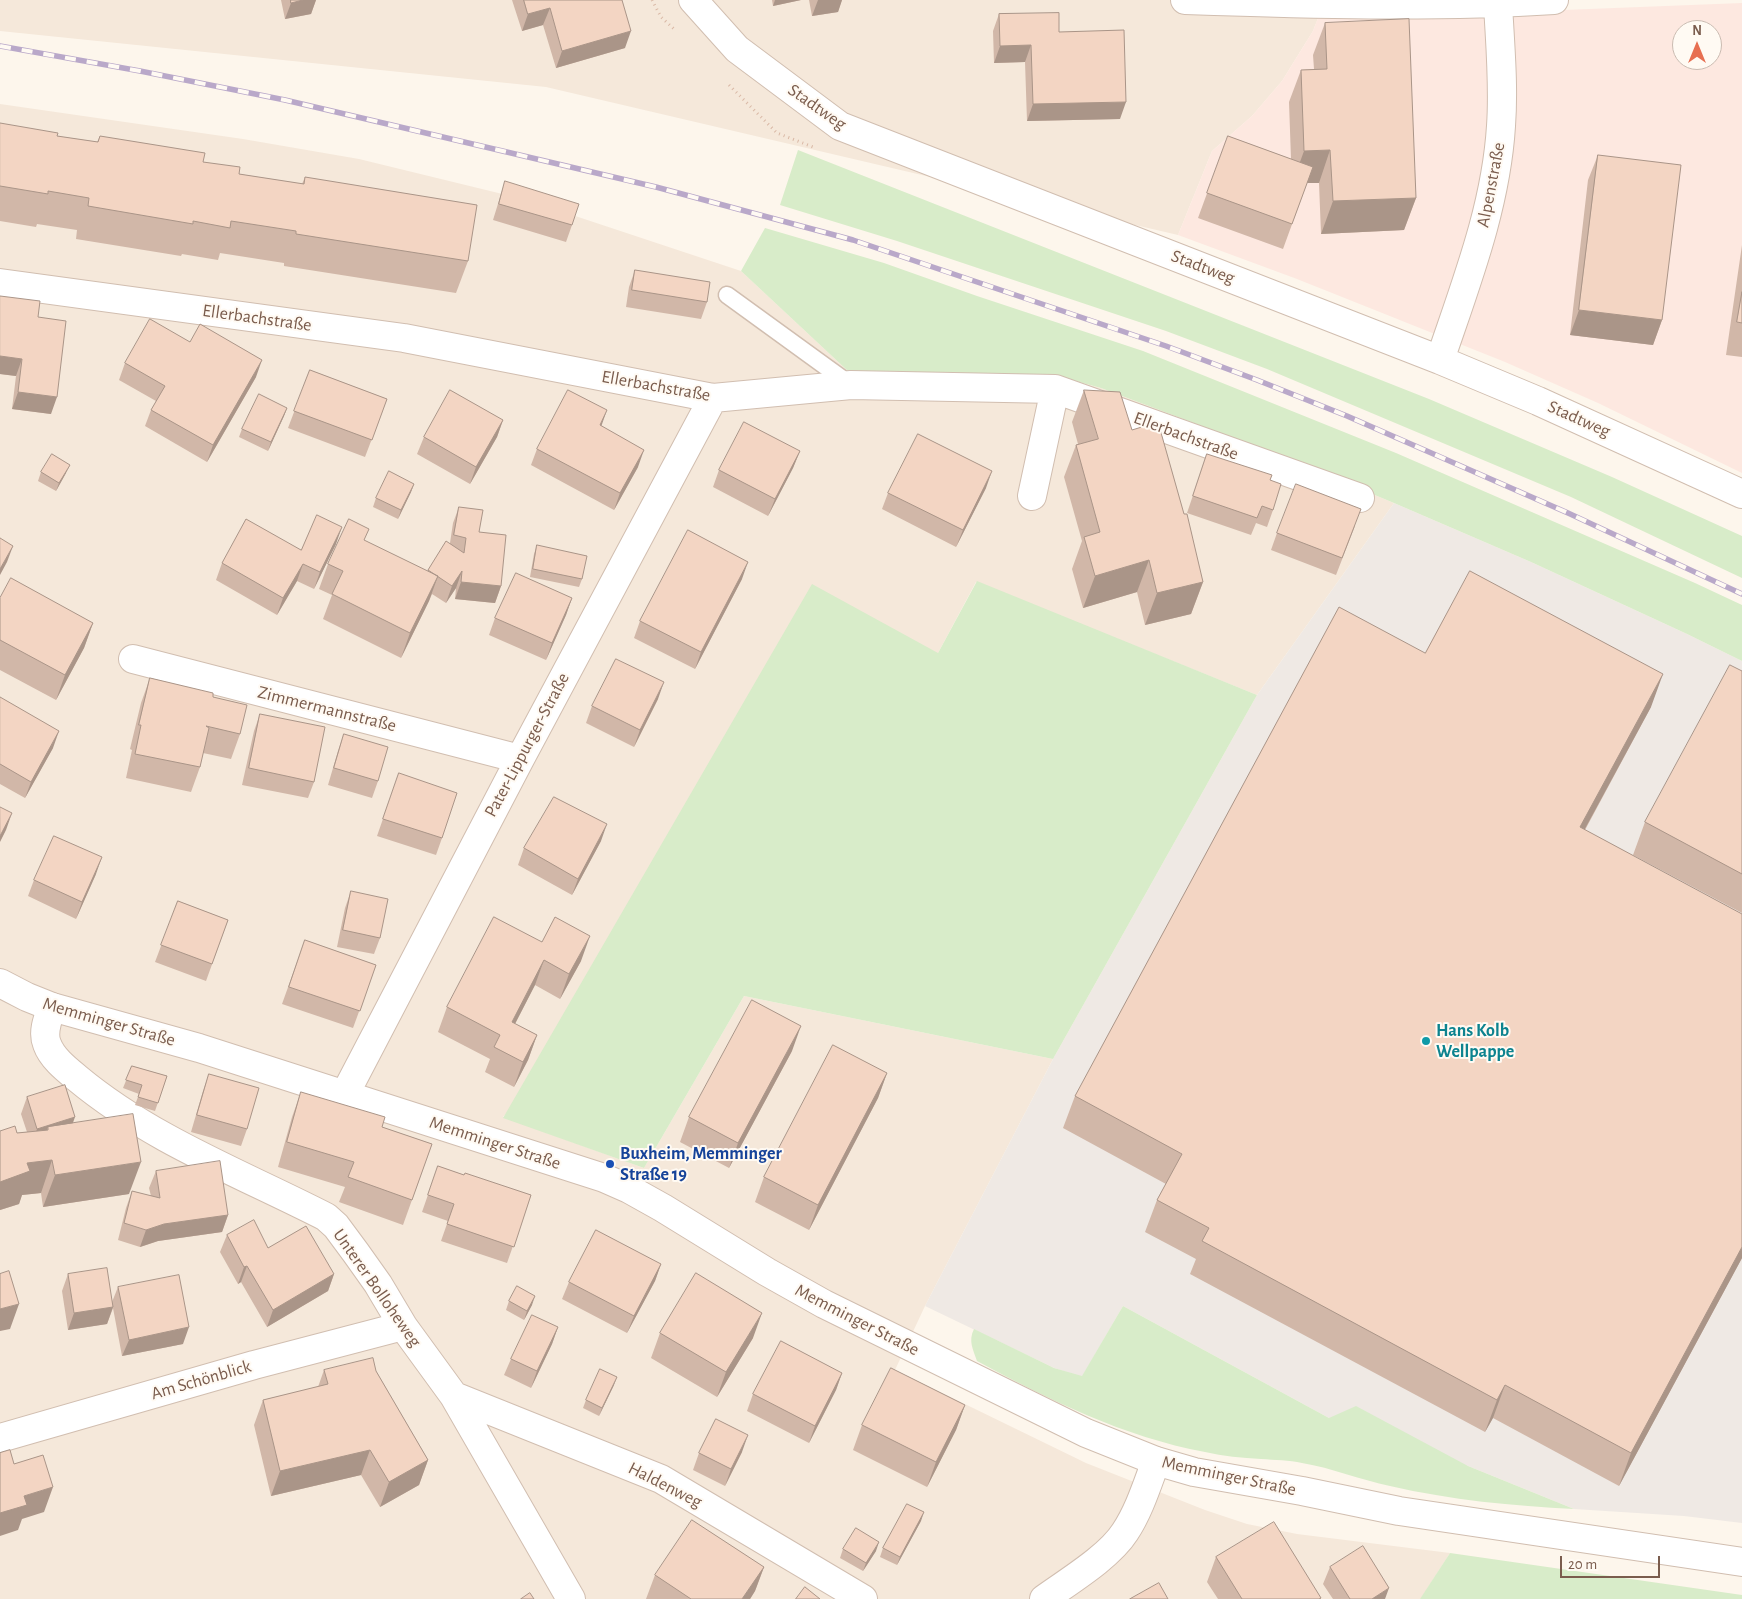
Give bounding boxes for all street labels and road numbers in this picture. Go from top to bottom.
street label: Stadtweg [784,79,850,135]
street label: Alpenstraße [1472,141,1510,229]
street label: Stadtweg [1168,245,1238,289]
street label: Ellerbachstraße [201,300,313,336]
street label: Ellerbachstraße [600,366,712,406]
street label: Stadtweg [1544,396,1614,442]
street label: Ellerbachstraße [1131,407,1241,465]
street label: Pater-Lippurger-Straße [480,669,574,821]
street label: Zimmermannstraße [255,681,399,737]
street label: Memminger Straße [40,993,178,1051]
street label: Memminger Straße [427,1112,563,1174]
street label: Unterer Bolloheweg [328,1225,426,1351]
street label: Memminger Straße [791,1279,923,1361]
street label: Am Schönblick [148,1355,254,1405]
street label: Memminger Straße [1160,1451,1298,1501]
street label: Haldenweg [624,1457,706,1513]

